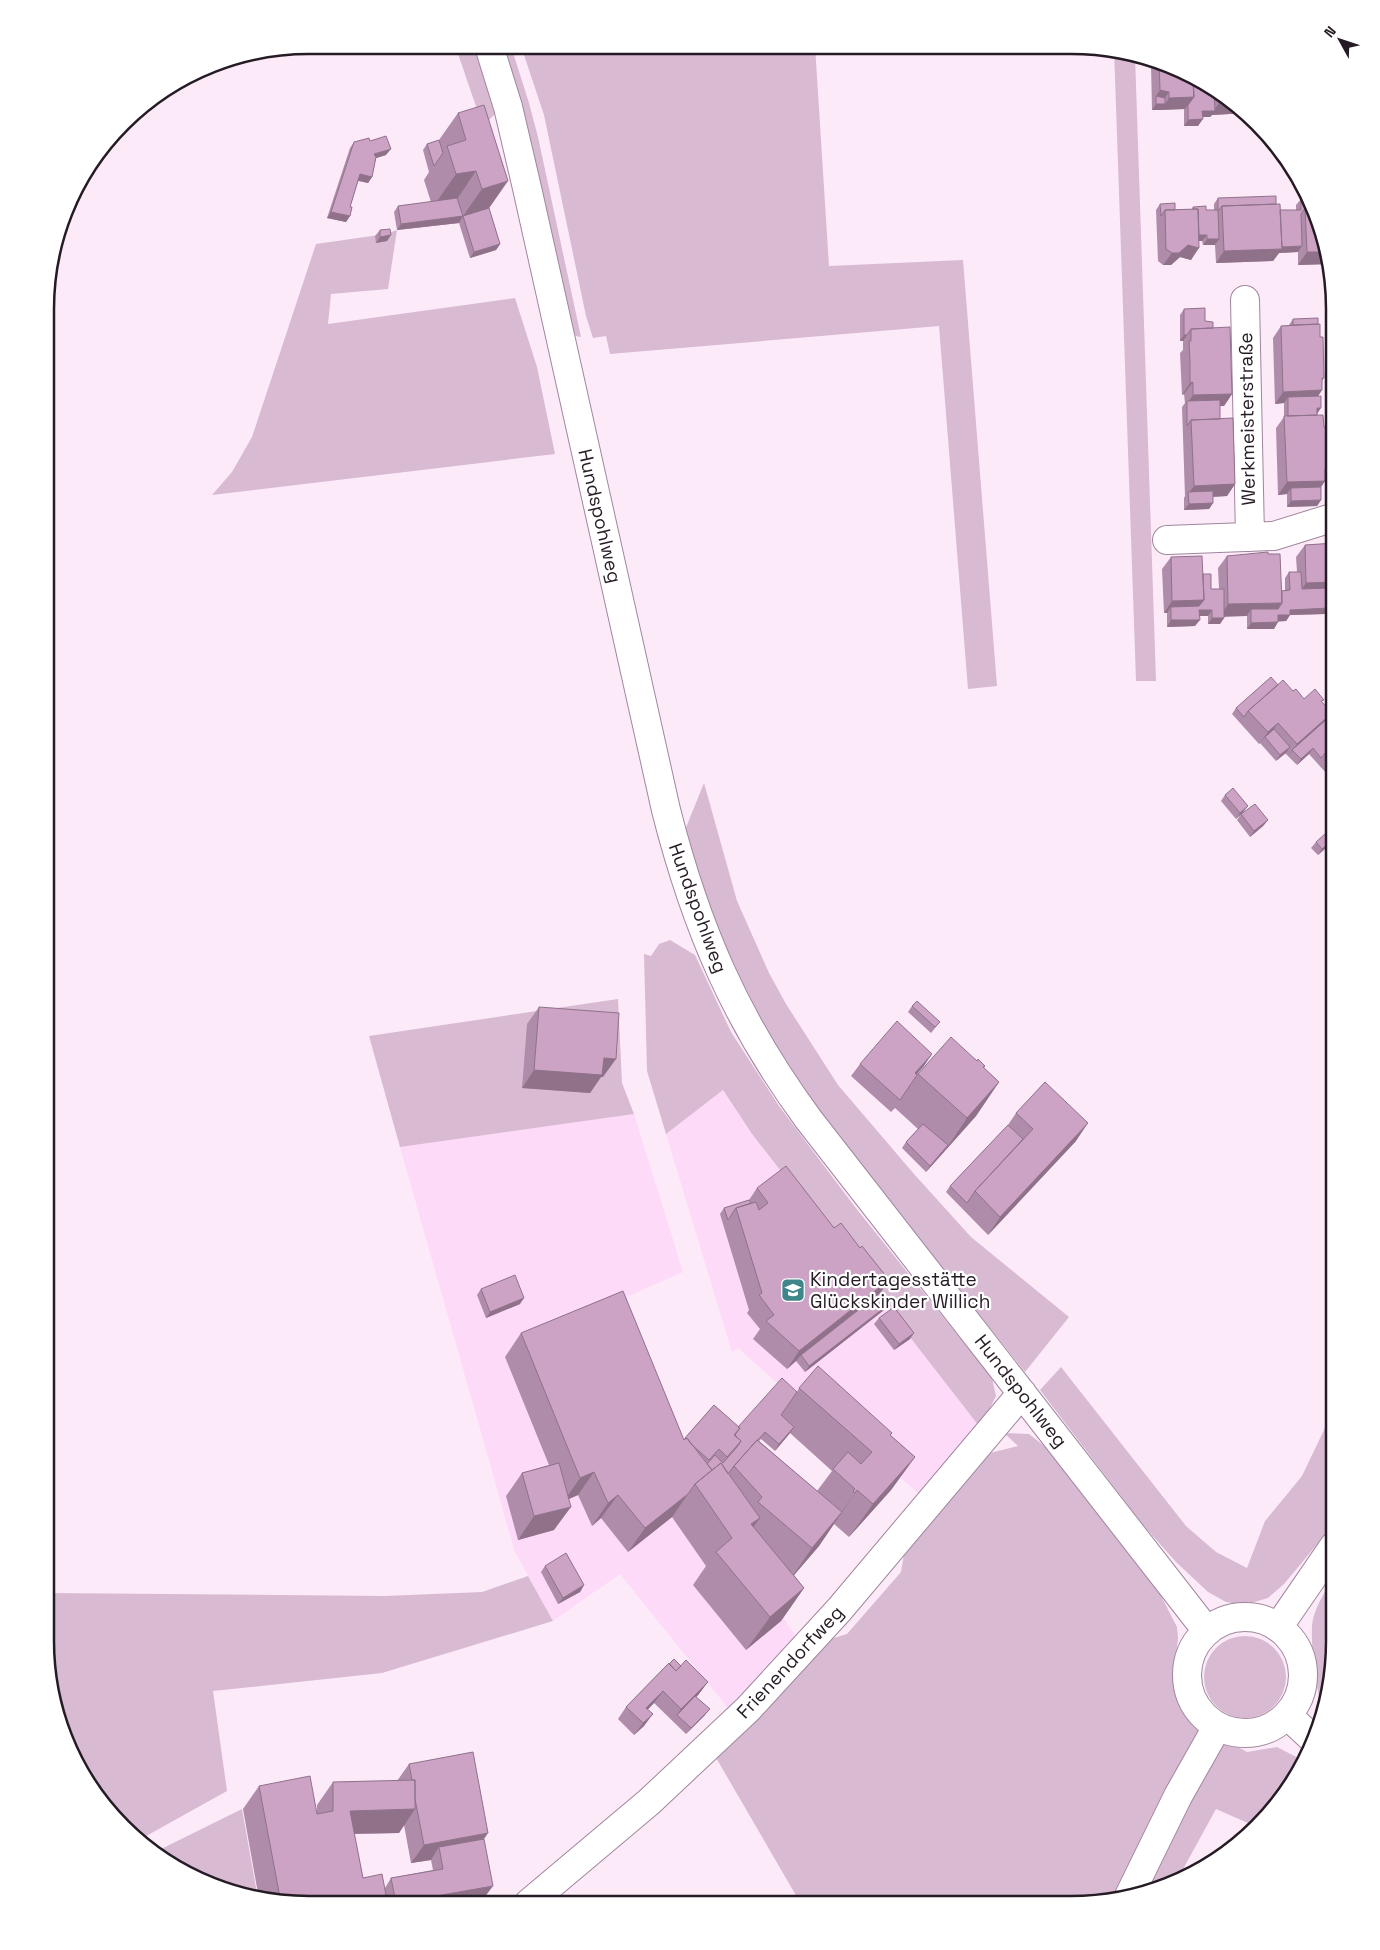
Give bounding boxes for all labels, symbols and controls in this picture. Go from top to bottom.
north arrow [1315,15,1365,65]
text: N [1320,22,1340,41]
street label: Werkmeisterstraße [1233,332,1261,506]
street label: Hundspohlweg [572,447,628,585]
street label: Hundspohlweg [663,839,733,977]
place label: Kindertagesstätte Glückskinder Willich [810,1267,990,1314]
school or university icon: Kindertagesstätte Glückskinder Willich [780,1277,806,1303]
street label: Hundspohlweg [969,1329,1073,1453]
street label: Frienendorfweg [731,1600,849,1724]

